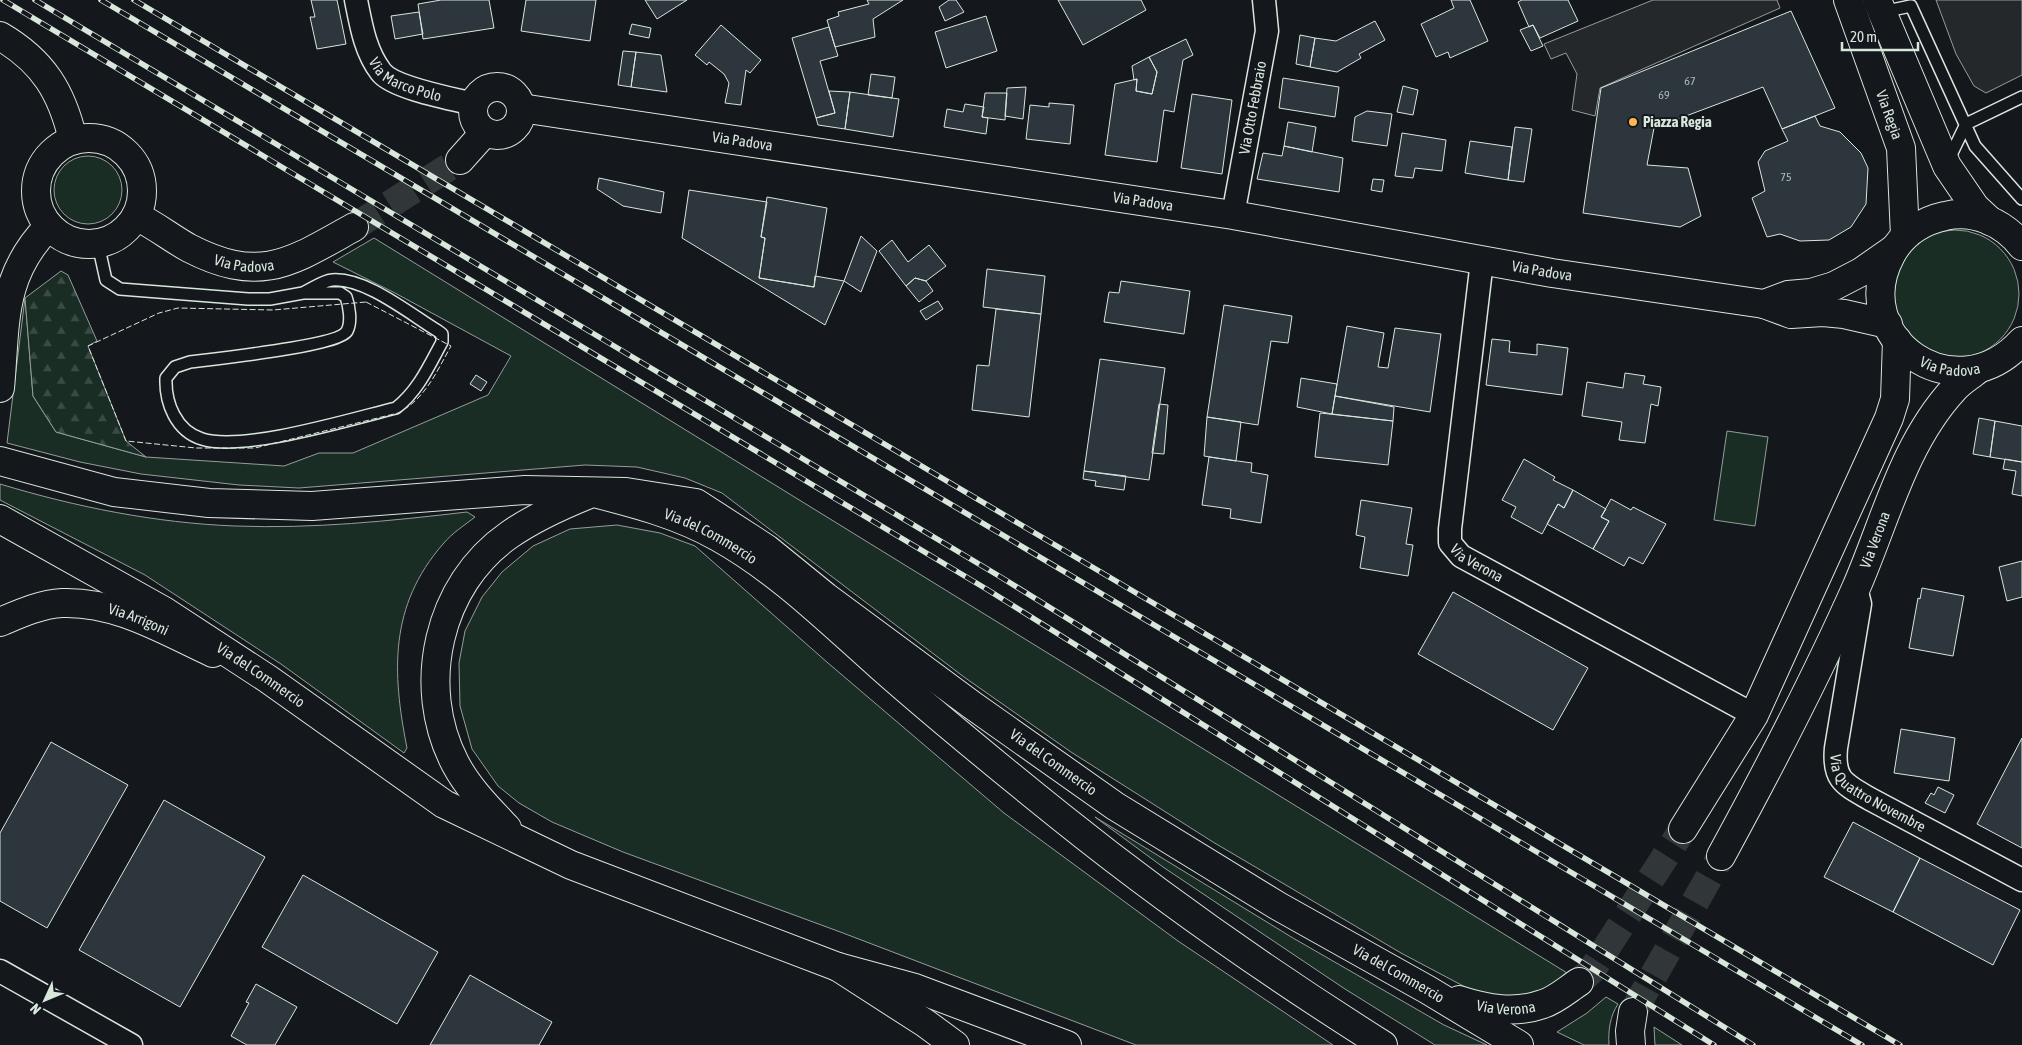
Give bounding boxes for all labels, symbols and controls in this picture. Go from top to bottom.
scale bar [1842,20,1918,52]
text: 20 m [1850,28,1877,45]
street label: Via Marco Polo [366,54,443,104]
street label: Via Otto Febbraio [1235,60,1269,156]
house number: 67 [1684,74,1696,88]
house number: 69 [1658,88,1670,102]
street label: Via Regia [1873,88,1906,142]
place label: Piazza Regia [1643,113,1712,130]
marker: Piazza Regia [1627,116,1639,128]
street label: Via Padova [711,128,774,154]
house number: 75 [1780,170,1792,184]
street label: Via Padova [1112,188,1175,214]
street label: Via Padova [212,251,276,275]
street label: Via Padova [1511,257,1573,284]
street label: Via Padova [1917,353,1982,379]
street label: Via del Commercio [662,505,761,567]
street label: Via Verona [1856,509,1893,570]
street label: Via Verona [1447,541,1506,585]
street label: Via Arrigoni [106,600,172,638]
street label: Via del Commercio [214,639,308,710]
street label: Via del Commercio [1007,725,1100,799]
street label: Via Quattro Novembre [1827,754,1929,835]
street label: Via del Commercio [1350,941,1448,1006]
north arrow [20,975,70,1025]
street label: Via Verona [1475,996,1537,1018]
text: N [27,1001,44,1018]

